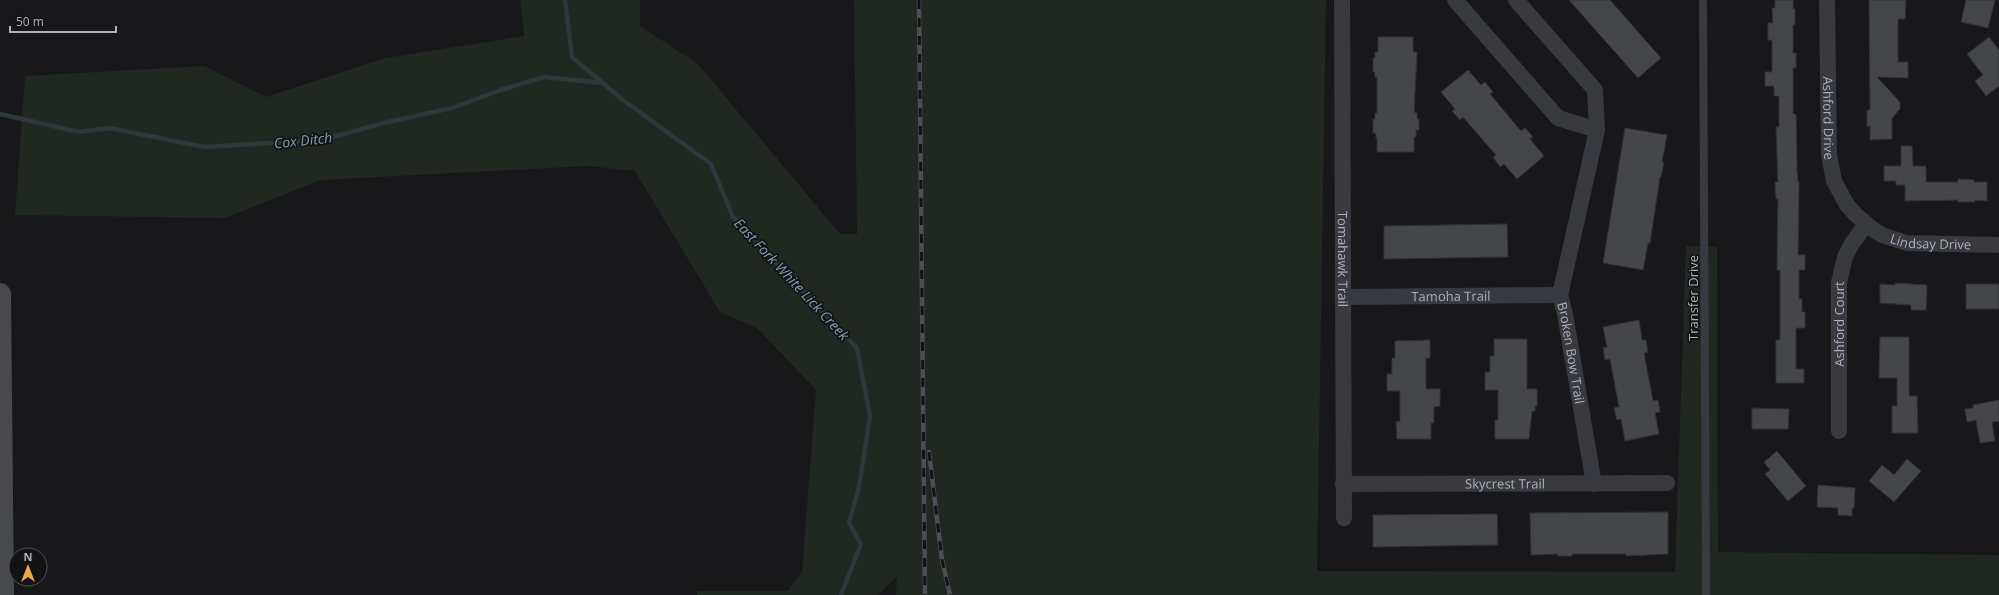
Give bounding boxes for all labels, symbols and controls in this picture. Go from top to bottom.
scale bar [10,8,116,34]
text: 50 m [16,13,44,30]
street label: Ashford Drive [1819,76,1839,161]
water label: Cox Ditch [273,128,333,152]
street label: Tomahawk Trail [1334,211,1352,307]
water label: East Fork White Lick Creek [730,214,854,345]
street label: Lindsay Drive [1888,229,1971,253]
street label: Transfer Drive [1684,255,1702,341]
street label: Ashford Court [1830,281,1848,367]
street label: Tamoha Trail [1411,287,1491,305]
street label: Broken Bow Trail [1553,300,1589,405]
street label: Skycrest Trail [1465,474,1545,493]
north arrow [8,547,48,587]
text: N [24,549,32,564]

